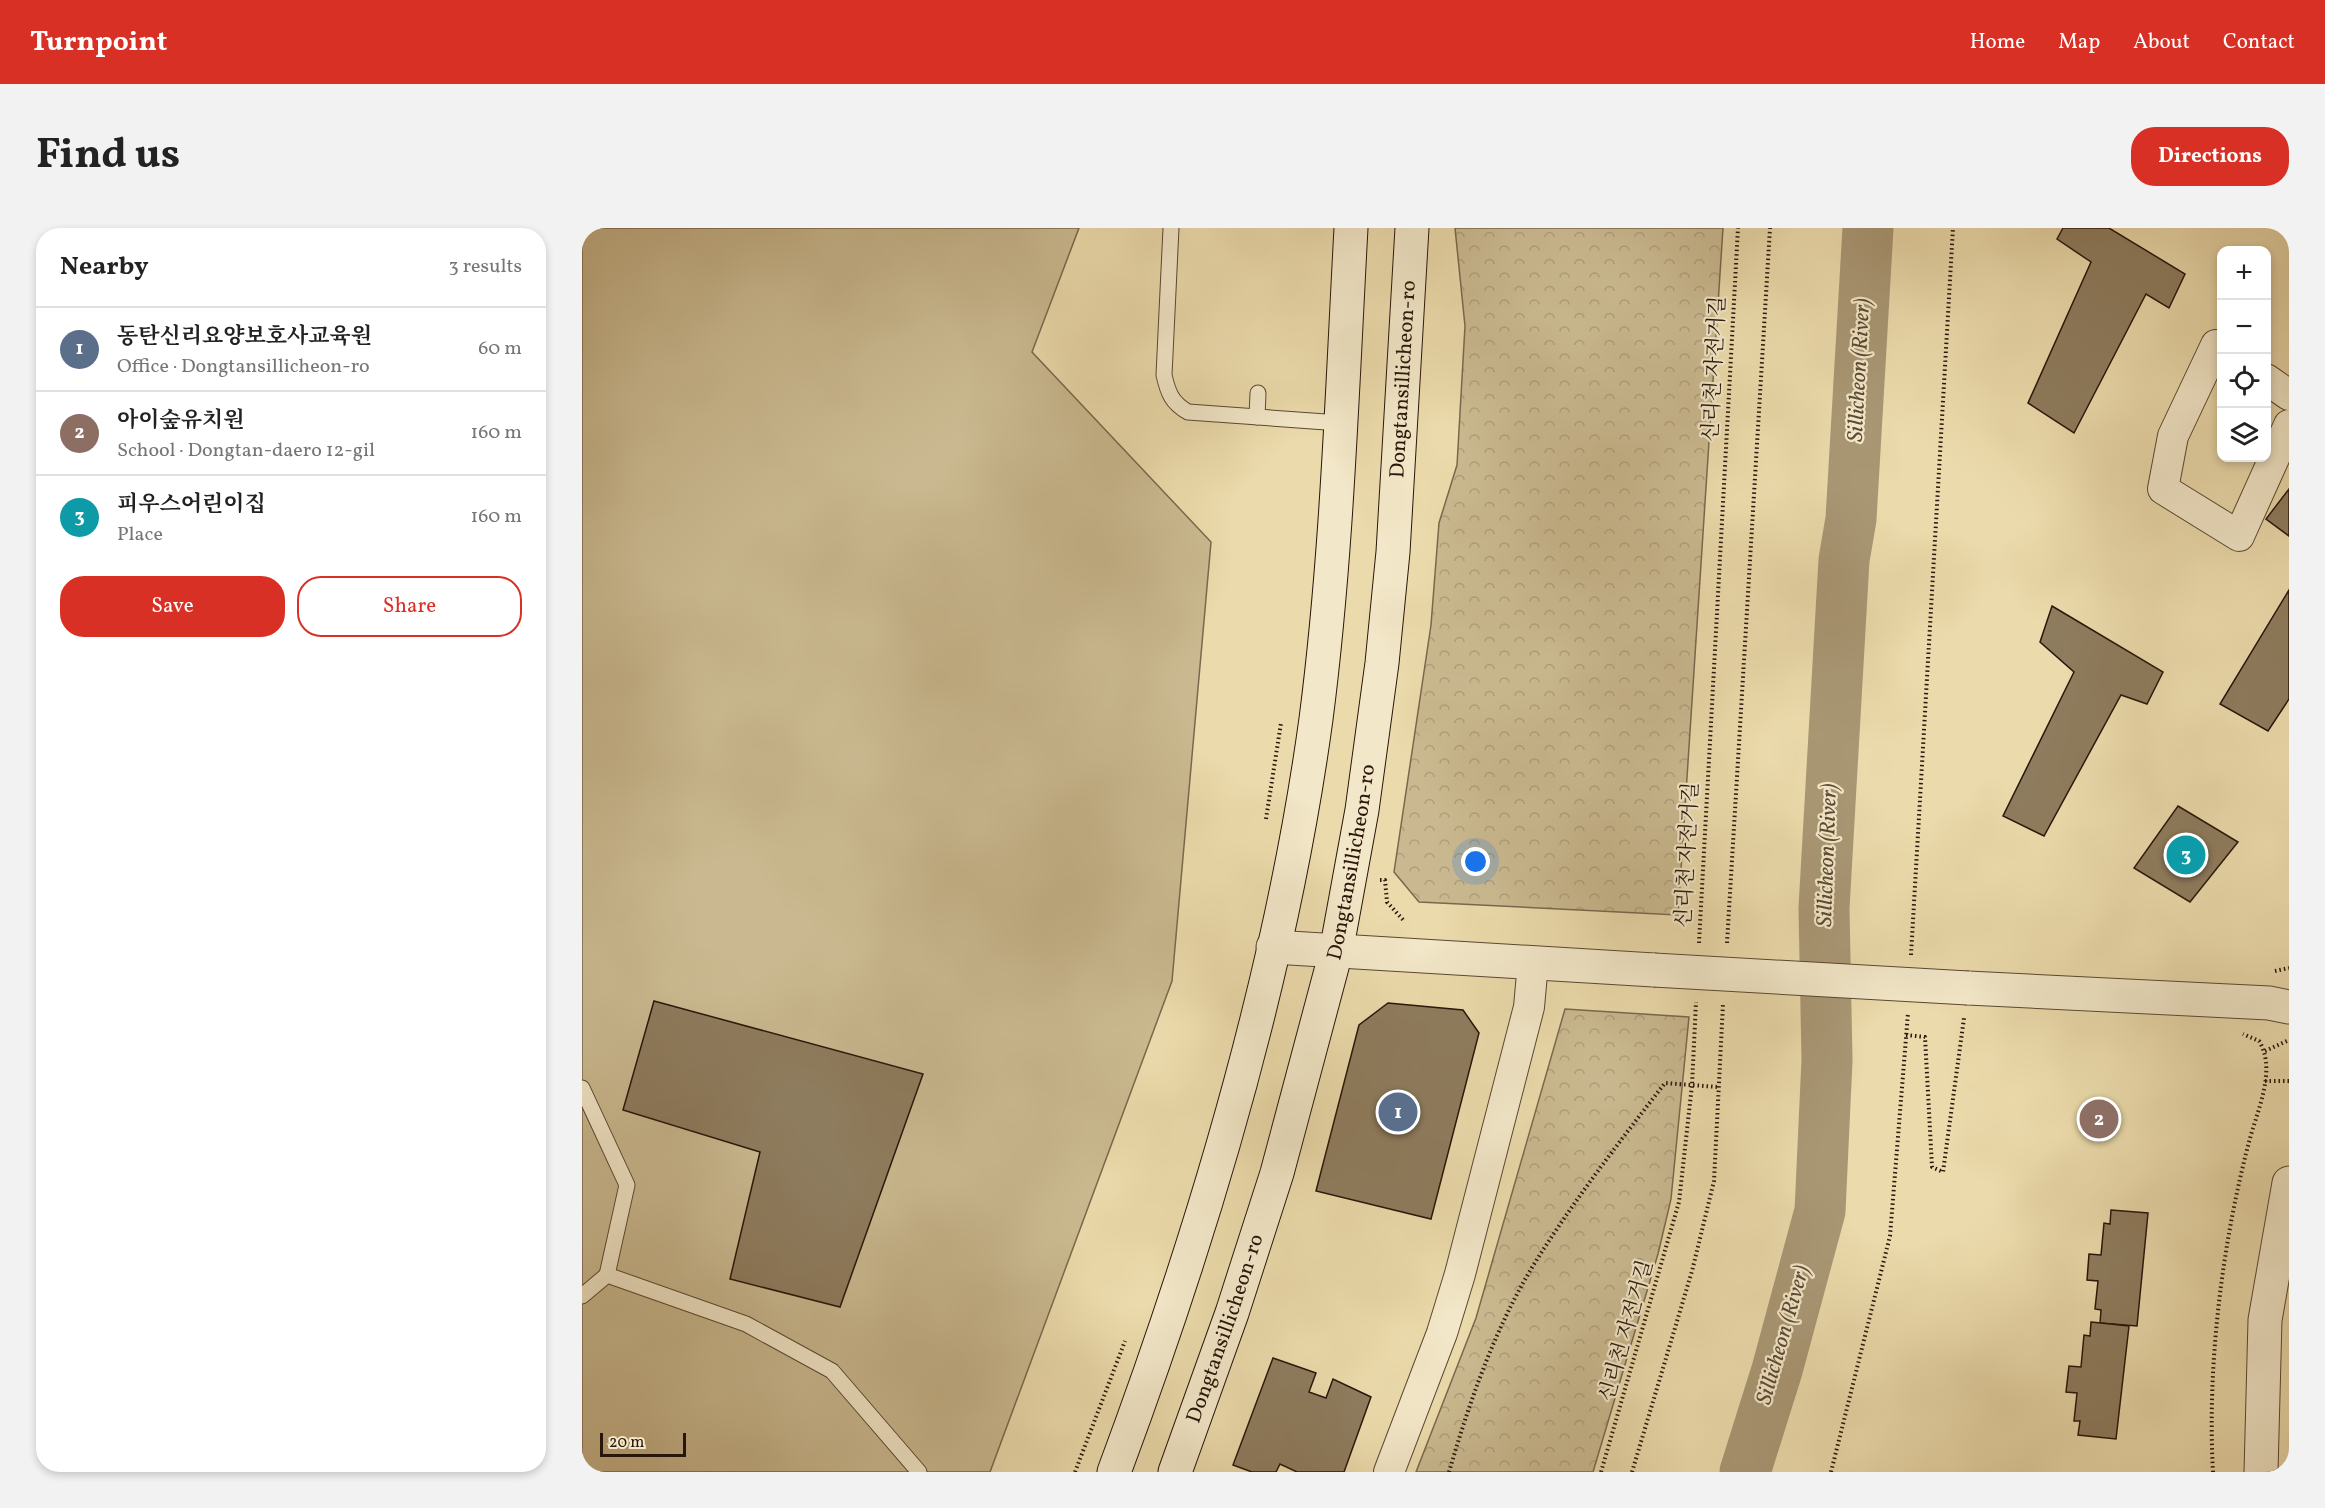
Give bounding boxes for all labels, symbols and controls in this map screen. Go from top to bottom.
text: Turnpoint [30,23,167,62]
text: Home [1970,28,2025,57]
text: Map [2058,28,2100,57]
text: About [2133,28,2190,57]
text: Contact [2223,28,2295,57]
text: Find us [36,127,180,186]
button: Directions [2131,127,2289,186]
map controls [2217,246,2271,462]
button: + [2217,246,2271,300]
text: Nearby [60,249,149,285]
text: 3 results [448,253,522,281]
street label: Dongtansillicheon-ro [1383,279,1423,479]
street label: 신리천 자전거길 [1697,295,1733,443]
water label: Sillicheon (River) [1841,297,1879,443]
button: − [2217,300,2271,354]
text: 동탄신리요양보호사교육원 [117,322,372,353]
text: 1 [75,335,84,363]
text: 60 m [478,335,522,363]
text: Office · Dongtansillicheon-ro [117,353,370,381]
button: locate [2217,354,2271,408]
text: 아이숲유치원 [117,406,245,437]
button: layers [2217,408,2271,462]
text: 2 [74,419,85,447]
text: 160 m [470,419,522,447]
text: School · Dongtan-daero 12-gil [117,437,375,465]
text: 피우스어린이집 [117,490,266,521]
text: 3 [74,503,85,531]
text: 160 m [470,503,522,531]
text: Place [117,521,163,549]
button: Save [60,576,285,637]
button: Share [297,576,522,637]
street label: Dongtansillicheon-ro [1320,762,1383,963]
street label: 신리천 자전거길 [1670,781,1706,929]
water label: Sillicheon (River) [1810,783,1846,927]
pin: 3 [2166,832,2206,878]
your location [1461,847,1490,876]
pin: 1 [1378,1090,1418,1134]
pin: 2 [2080,1096,2119,1142]
street label: Dongtansillicheon-ro [1179,1230,1271,1427]
street label: 신리천 자전거길 [1593,1257,1661,1405]
water label: Sillicheon (River) [1749,1262,1819,1408]
scale bar [600,1430,686,1458]
text: 20 m [609,1432,644,1454]

